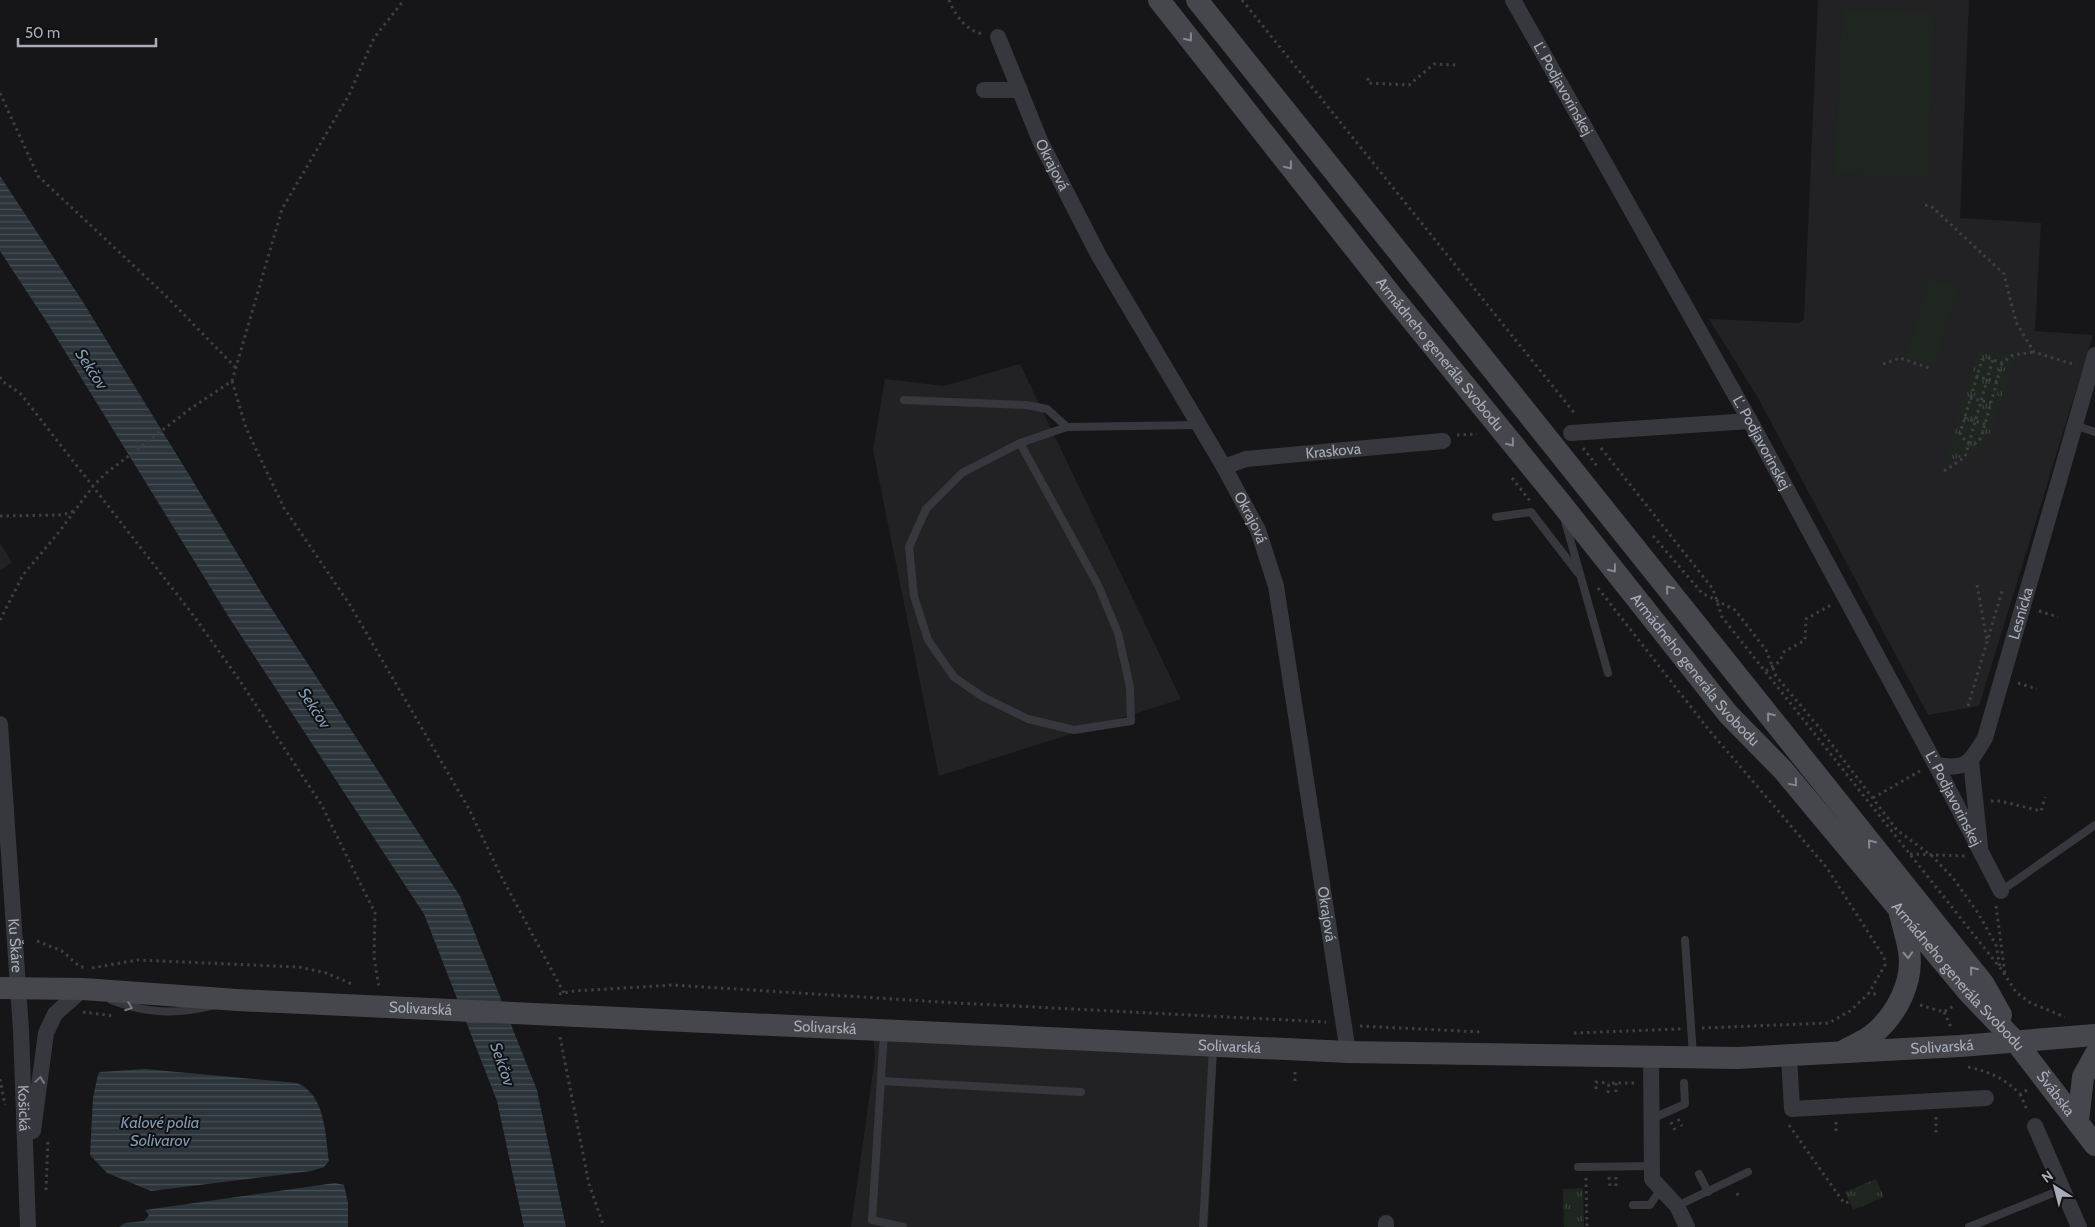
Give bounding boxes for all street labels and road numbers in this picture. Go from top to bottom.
street label: Ľ. Podjavorinskej [1530,39,1596,139]
street label: Okrajová [1031,136,1073,195]
street label: Armádneho generála Svobodu [1372,274,1507,435]
street label: Ľ. Podjavorinskej [1729,393,1795,493]
street label: Kraskova [1305,439,1363,463]
street label: Okrajová [1230,489,1271,547]
street label: Lesnícka [2005,584,2037,642]
street label: Armádneho generála Svobodu [1627,590,1763,750]
street label: Ľ. Podjavorinskej [1921,748,1985,849]
street label: Okrajová [1314,885,1340,944]
street label: Armádneho generála Svobodu [1888,898,2028,1054]
street label: Ku Škáre [4,918,26,973]
street label: Solivarská [388,998,453,1019]
street label: Solivarská [793,1017,858,1038]
street label: Solivarská [1198,1036,1262,1057]
street label: Solivarská [1910,1036,1975,1058]
street label: Švábska [2033,1067,2079,1120]
street label: Košická [14,1085,34,1132]

